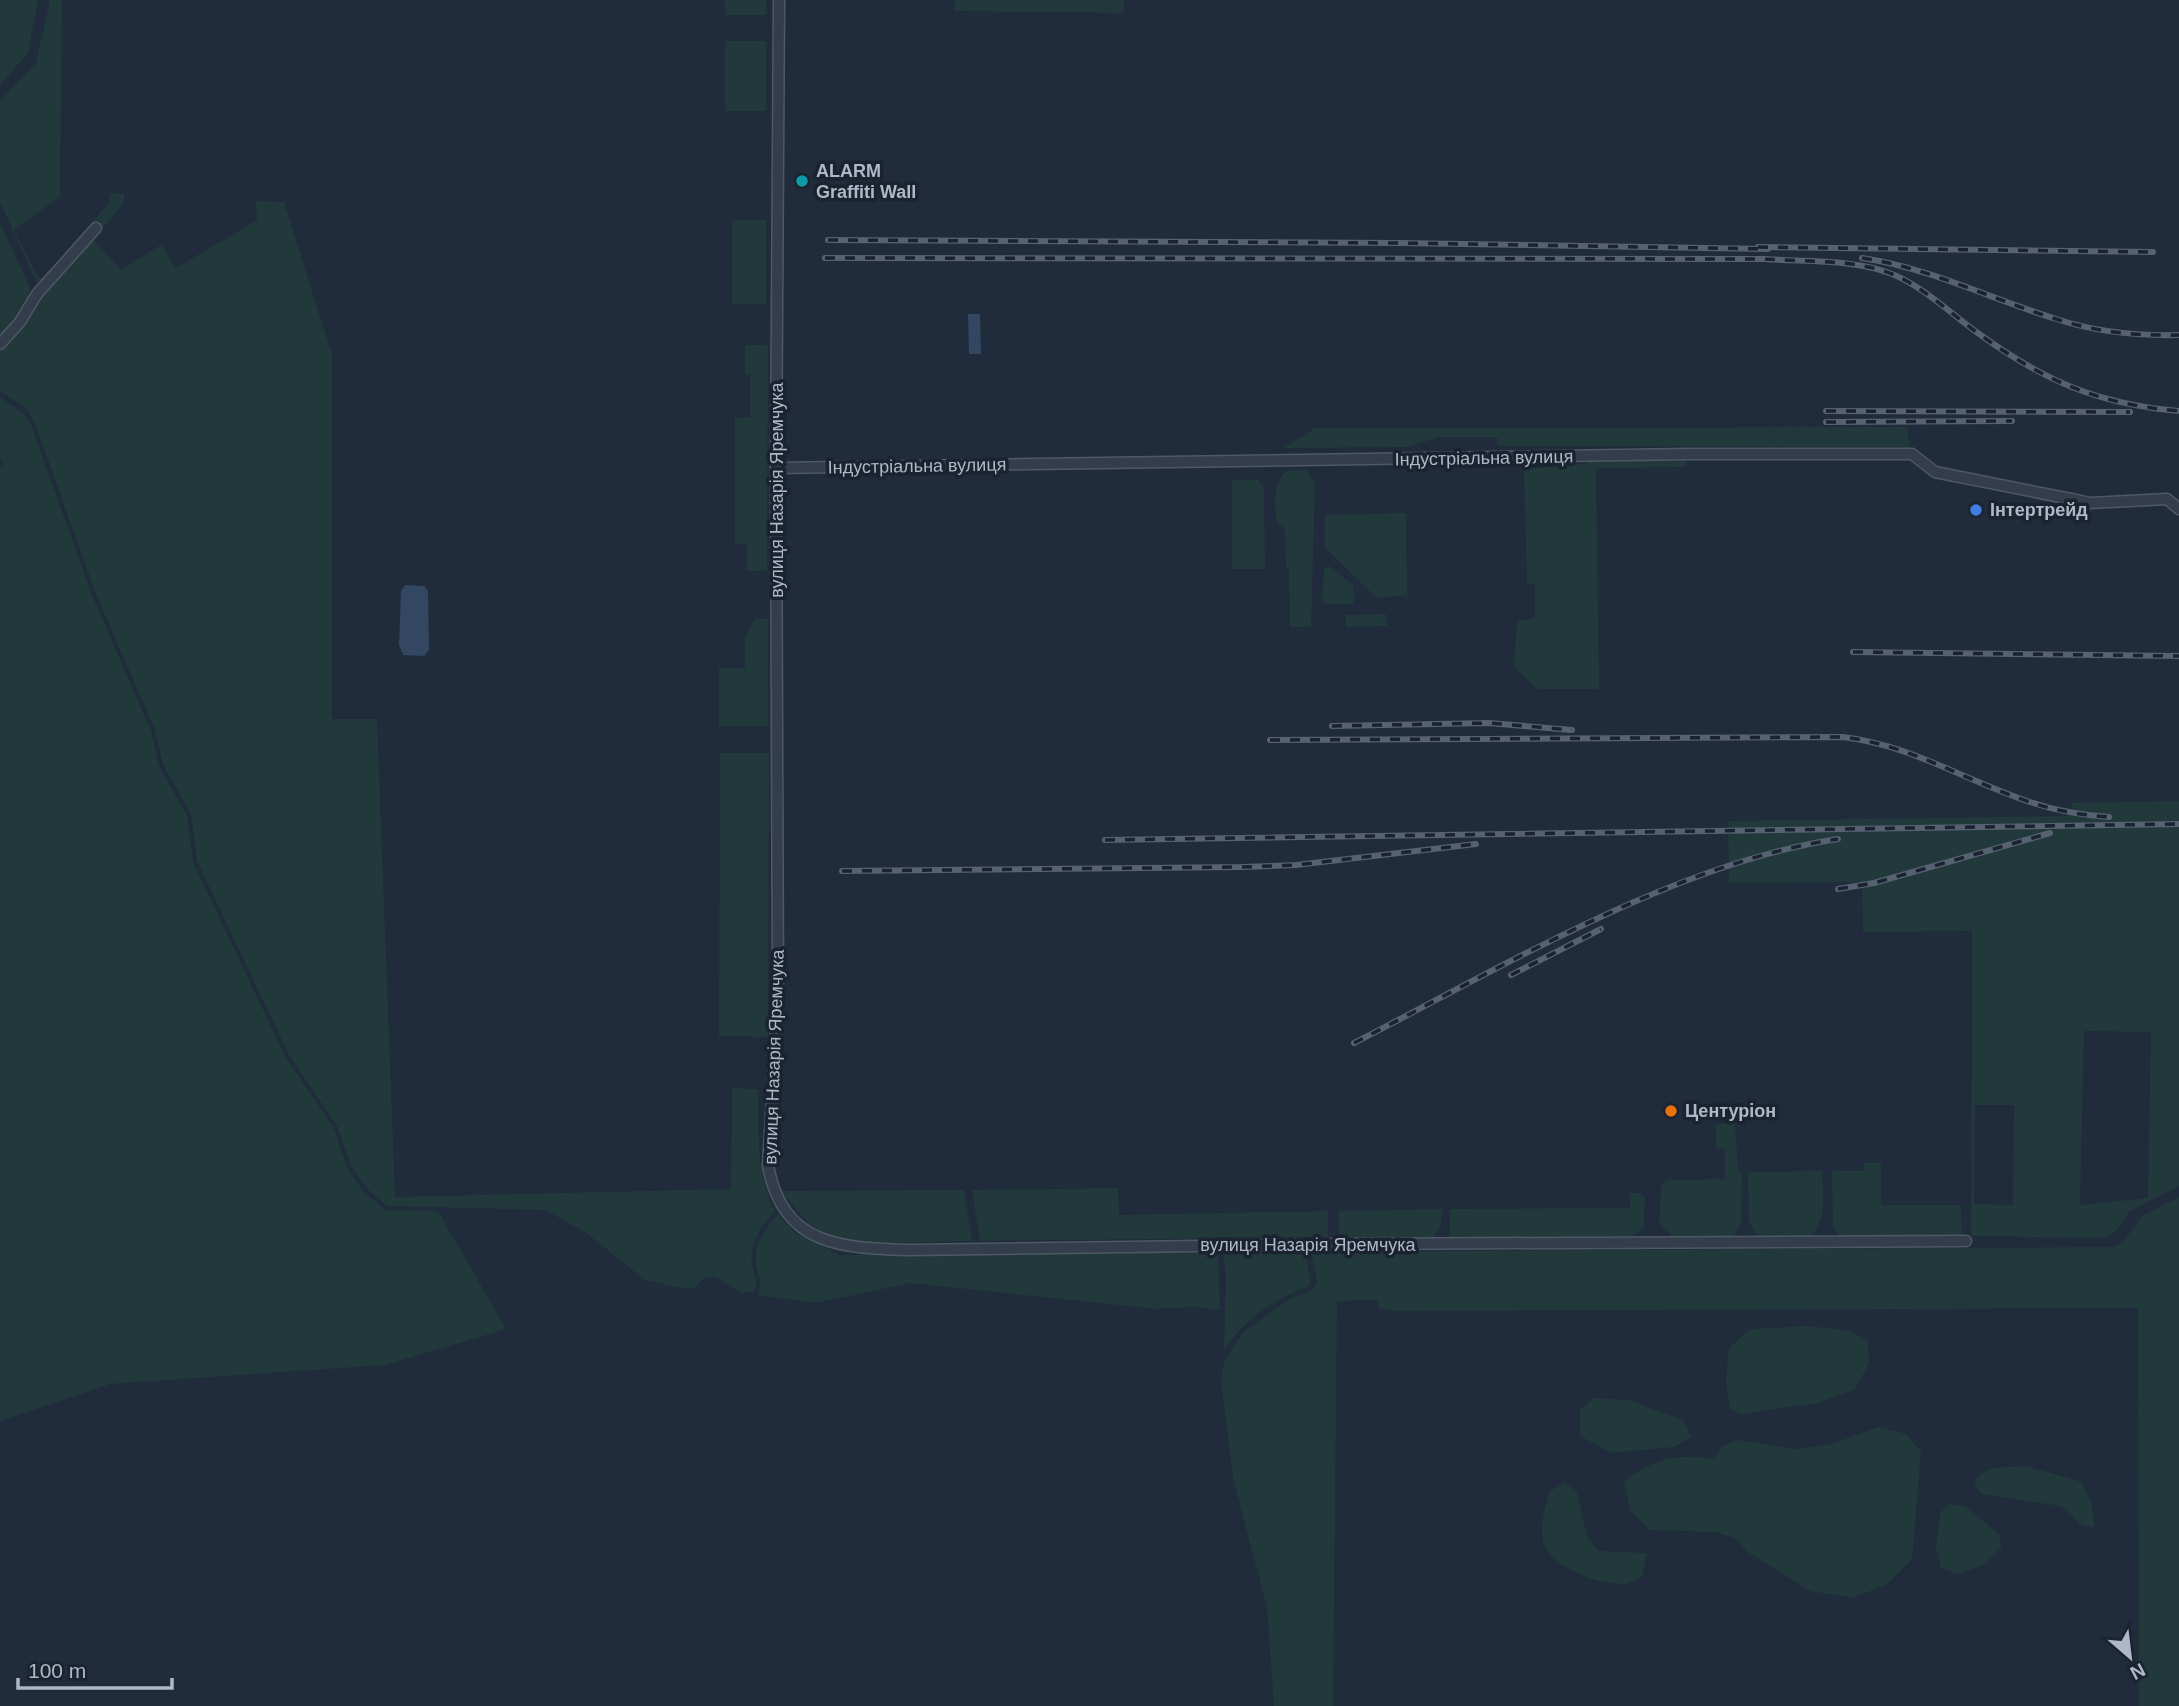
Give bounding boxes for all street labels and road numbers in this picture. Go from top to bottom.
street label: вулиця Назарія Яремчука [767,381,787,598]
street label: Індустріальна вулиця [1394,446,1574,470]
street label: Індустріальна вулиця [827,454,1007,478]
street label: вулиця Назарія Яремчука [760,948,788,1165]
street label: вулиця Назарія Яремчука [1200,1235,1417,1255]

